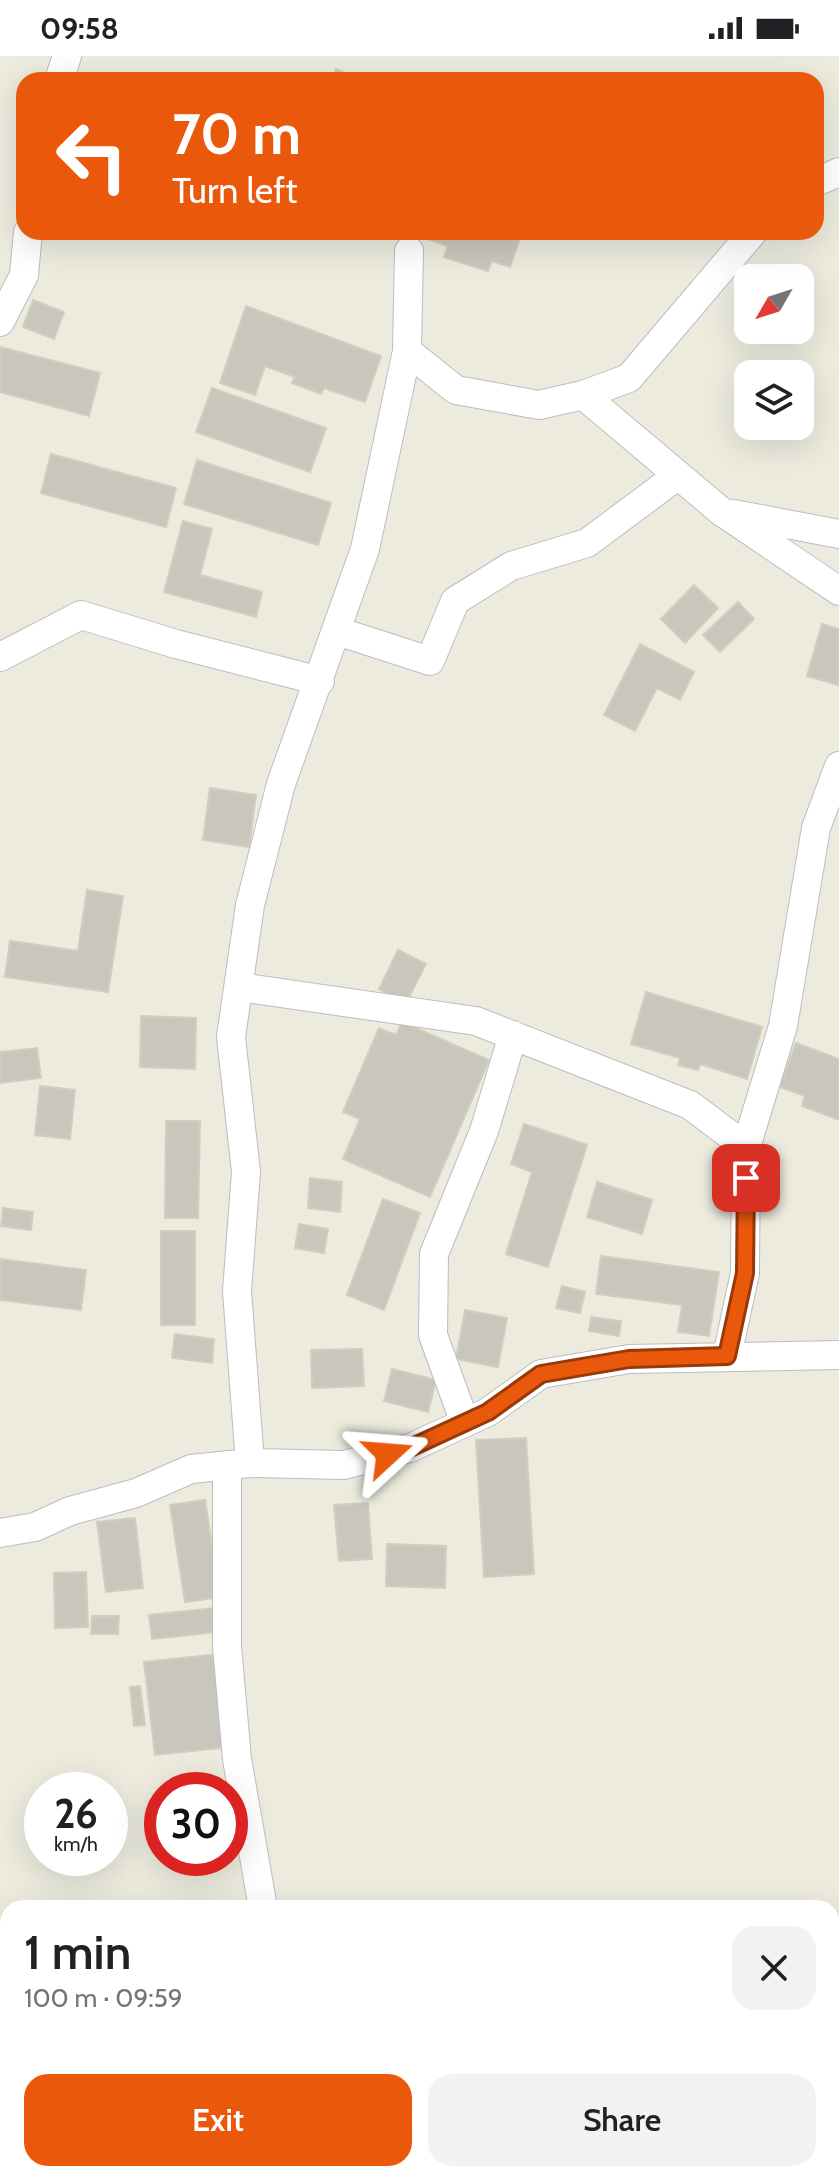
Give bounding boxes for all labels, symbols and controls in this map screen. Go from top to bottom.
text: 09:58 [40,10,119,47]
text: 70 m [172,100,301,168]
icon: left [40,104,144,208]
text: Turn left [172,168,297,212]
north arrow [734,264,814,344]
map controls [734,264,814,440]
button: layers [734,360,814,440]
pin [712,1144,780,1212]
icon: arrive [724,1156,768,1200]
position arrow [346,1412,430,1496]
speed limit sign: 30 [144,1772,248,1876]
text: 26 [54,1789,98,1838]
text: km/h [54,1832,98,1856]
text: 1 min [24,1923,131,1981]
button: close [732,1926,816,2010]
text: 100 m · 09:59 [24,1982,182,2014]
button: Exit [24,2074,412,2166]
button: Share [428,2074,816,2166]

